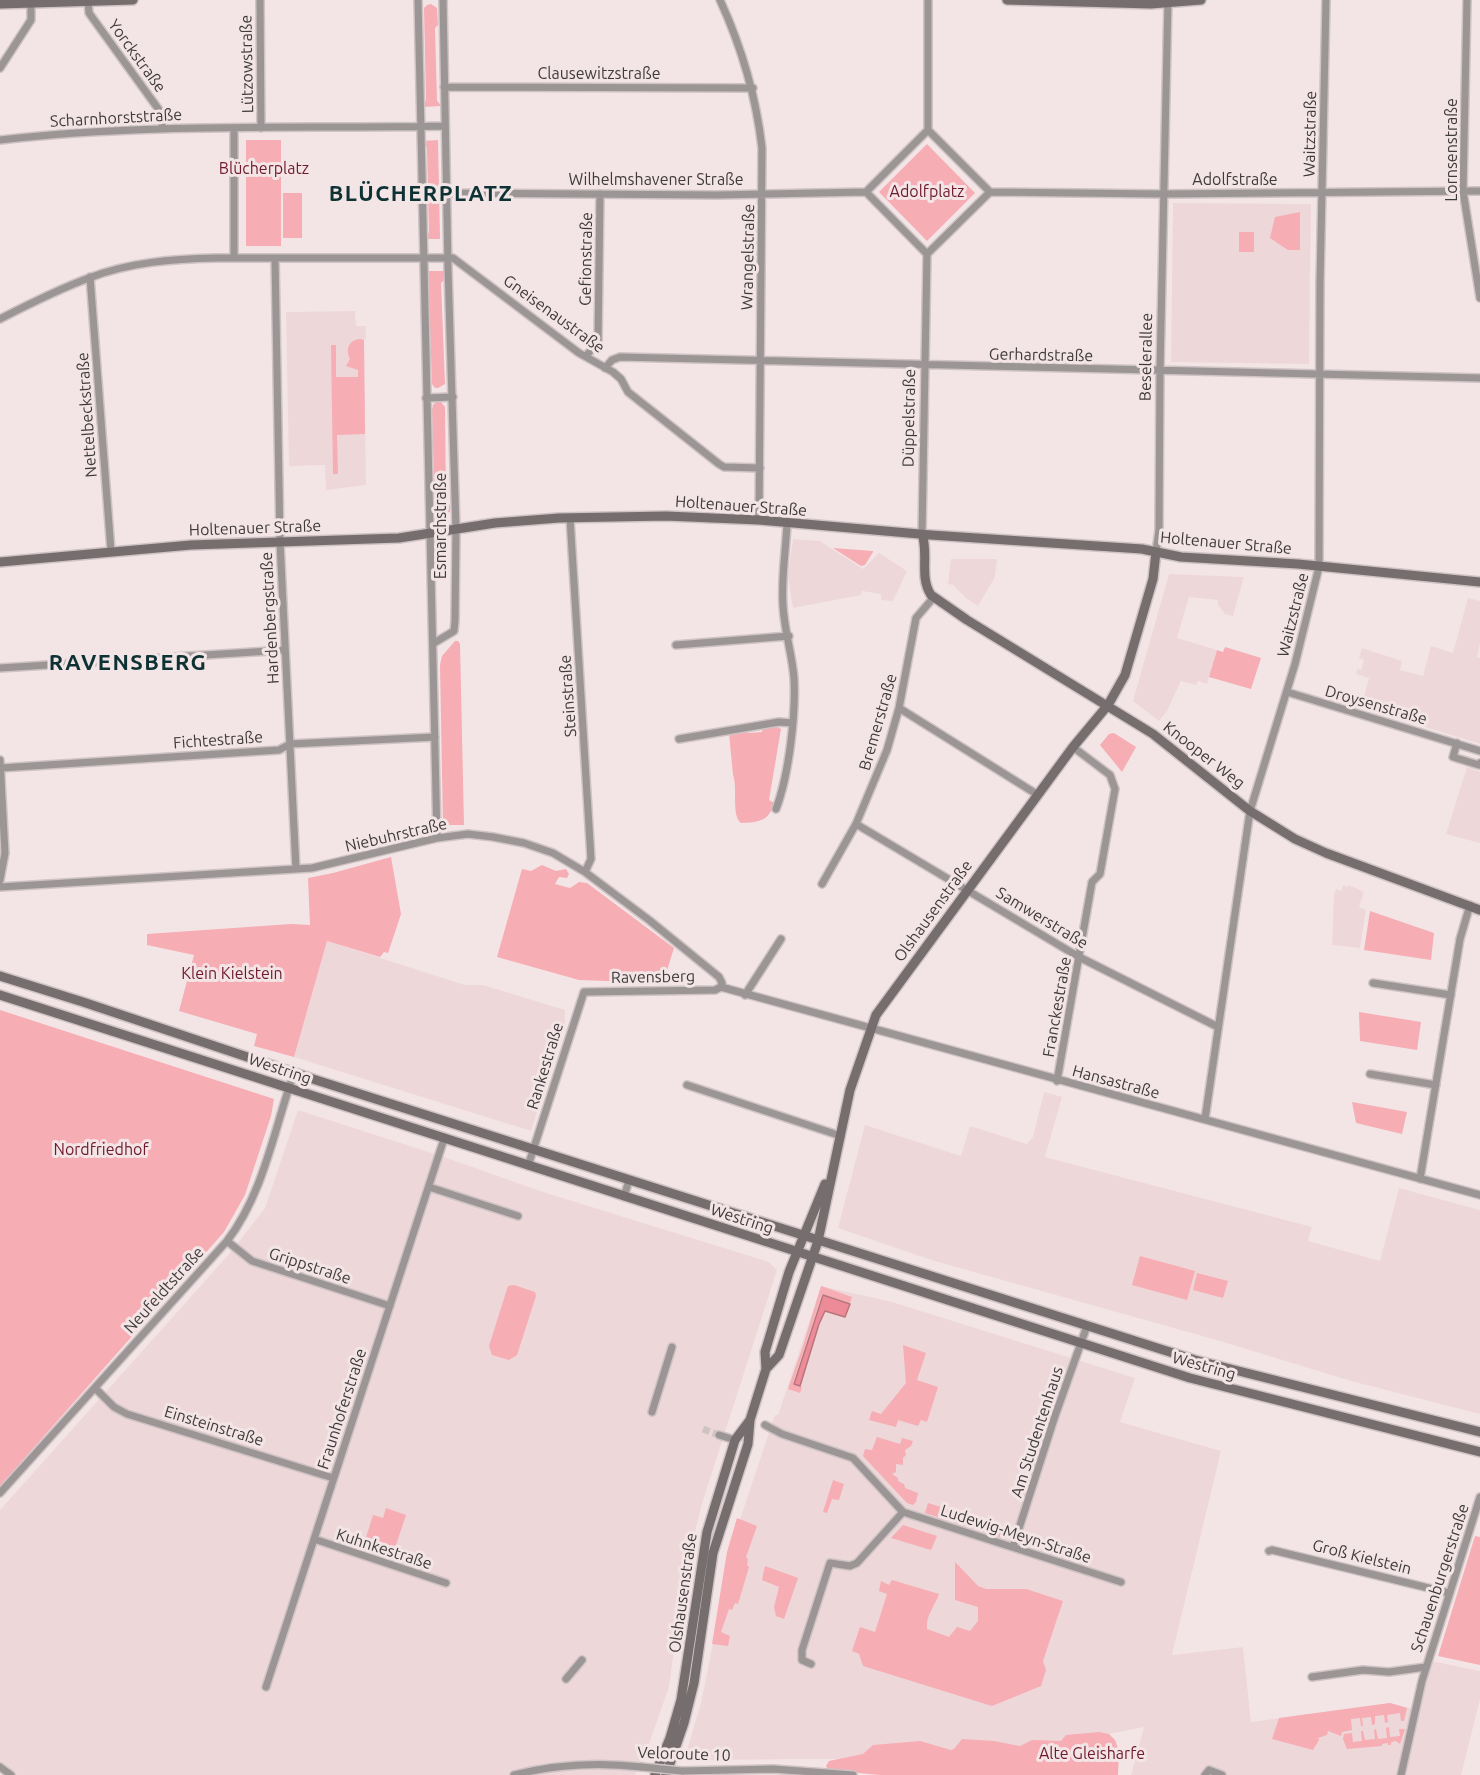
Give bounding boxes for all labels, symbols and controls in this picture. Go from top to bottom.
street label: Lützowstraße [237,15,257,113]
street label: Yorckstraße [104,16,170,96]
street label: Clausewitzstraße [537,64,661,84]
street label: Waitzstraße [1300,91,1320,177]
street label: Lornsenstraße [1442,98,1462,202]
street label: Scharnhorststraße [50,105,182,131]
park label: Blücherplatz [219,159,309,179]
street label: Wilhelmshavener Straße [568,170,744,190]
street label: Adolfstraße [1192,170,1278,190]
district label: BLÜCHERPLATZ [329,181,513,207]
park label: Adolfplatz [890,182,964,202]
street label: Wrangelstraße [737,204,759,310]
street label: Gefionstraße [576,212,596,306]
street label: Gneisenaustraße [500,271,608,357]
street label: Beselerallee [1136,313,1156,401]
street label: Gerhardstraße [989,344,1093,366]
street label: Nettelbeckstraße [73,352,101,478]
street label: Düppelstraße [899,369,919,467]
street label: Esmarchstraße [431,473,451,579]
street label: Holtenauer Straße [674,492,808,520]
street label: Holtenauer Straße [189,516,321,540]
street label: Holtenauer Straße [1159,528,1293,558]
street label: Hardenbergstraße [257,552,283,684]
street label: Waitzstraße [1273,571,1313,659]
district label: RAVENSBERG [49,650,207,676]
street label: Steinstraße [556,654,580,738]
street label: Bremerstraße [855,671,901,773]
street label: Droysenstraße [1323,681,1429,729]
street label: Knooper Weg [1159,717,1249,793]
street label: Fichtestraße [172,727,264,753]
street label: Niebuhrstraße [343,814,449,856]
street label: Olshausenstraße [890,856,976,966]
street label: Samwerstraße [993,883,1091,953]
street label: Franckestraße [1039,955,1075,1059]
park label: Klein Kielstein [181,964,283,984]
street label: Ravensberg [611,967,695,987]
street label: Rankestraße [523,1020,567,1112]
street label: Westring [246,1049,314,1089]
street label: Hansastraße [1070,1061,1162,1103]
park label: Nordfriedhof [53,1140,149,1160]
street label: Westring [708,1200,776,1238]
street label: Neufeldtstraße [120,1243,208,1337]
street label: Grippstraße [266,1244,354,1288]
street label: Fraunhoferstraße [313,1346,371,1472]
street label: Westring [1170,1348,1238,1384]
street label: Am Studentenhaus [1007,1364,1067,1500]
street label: Einsteinstraße [162,1402,266,1450]
street label: Ludewig-Meyn-Straße [938,1501,1094,1567]
street label: Schauenburgerstraße [1407,1501,1473,1655]
street label: Kuhnkestraße [334,1524,434,1574]
street label: Olshausenstraße [665,1532,701,1654]
street label: Groß Kielstein [1311,1535,1413,1579]
street label: Veloroute 10 [637,1743,731,1765]
park label: Alte Gleisharfe [1039,1744,1145,1764]

